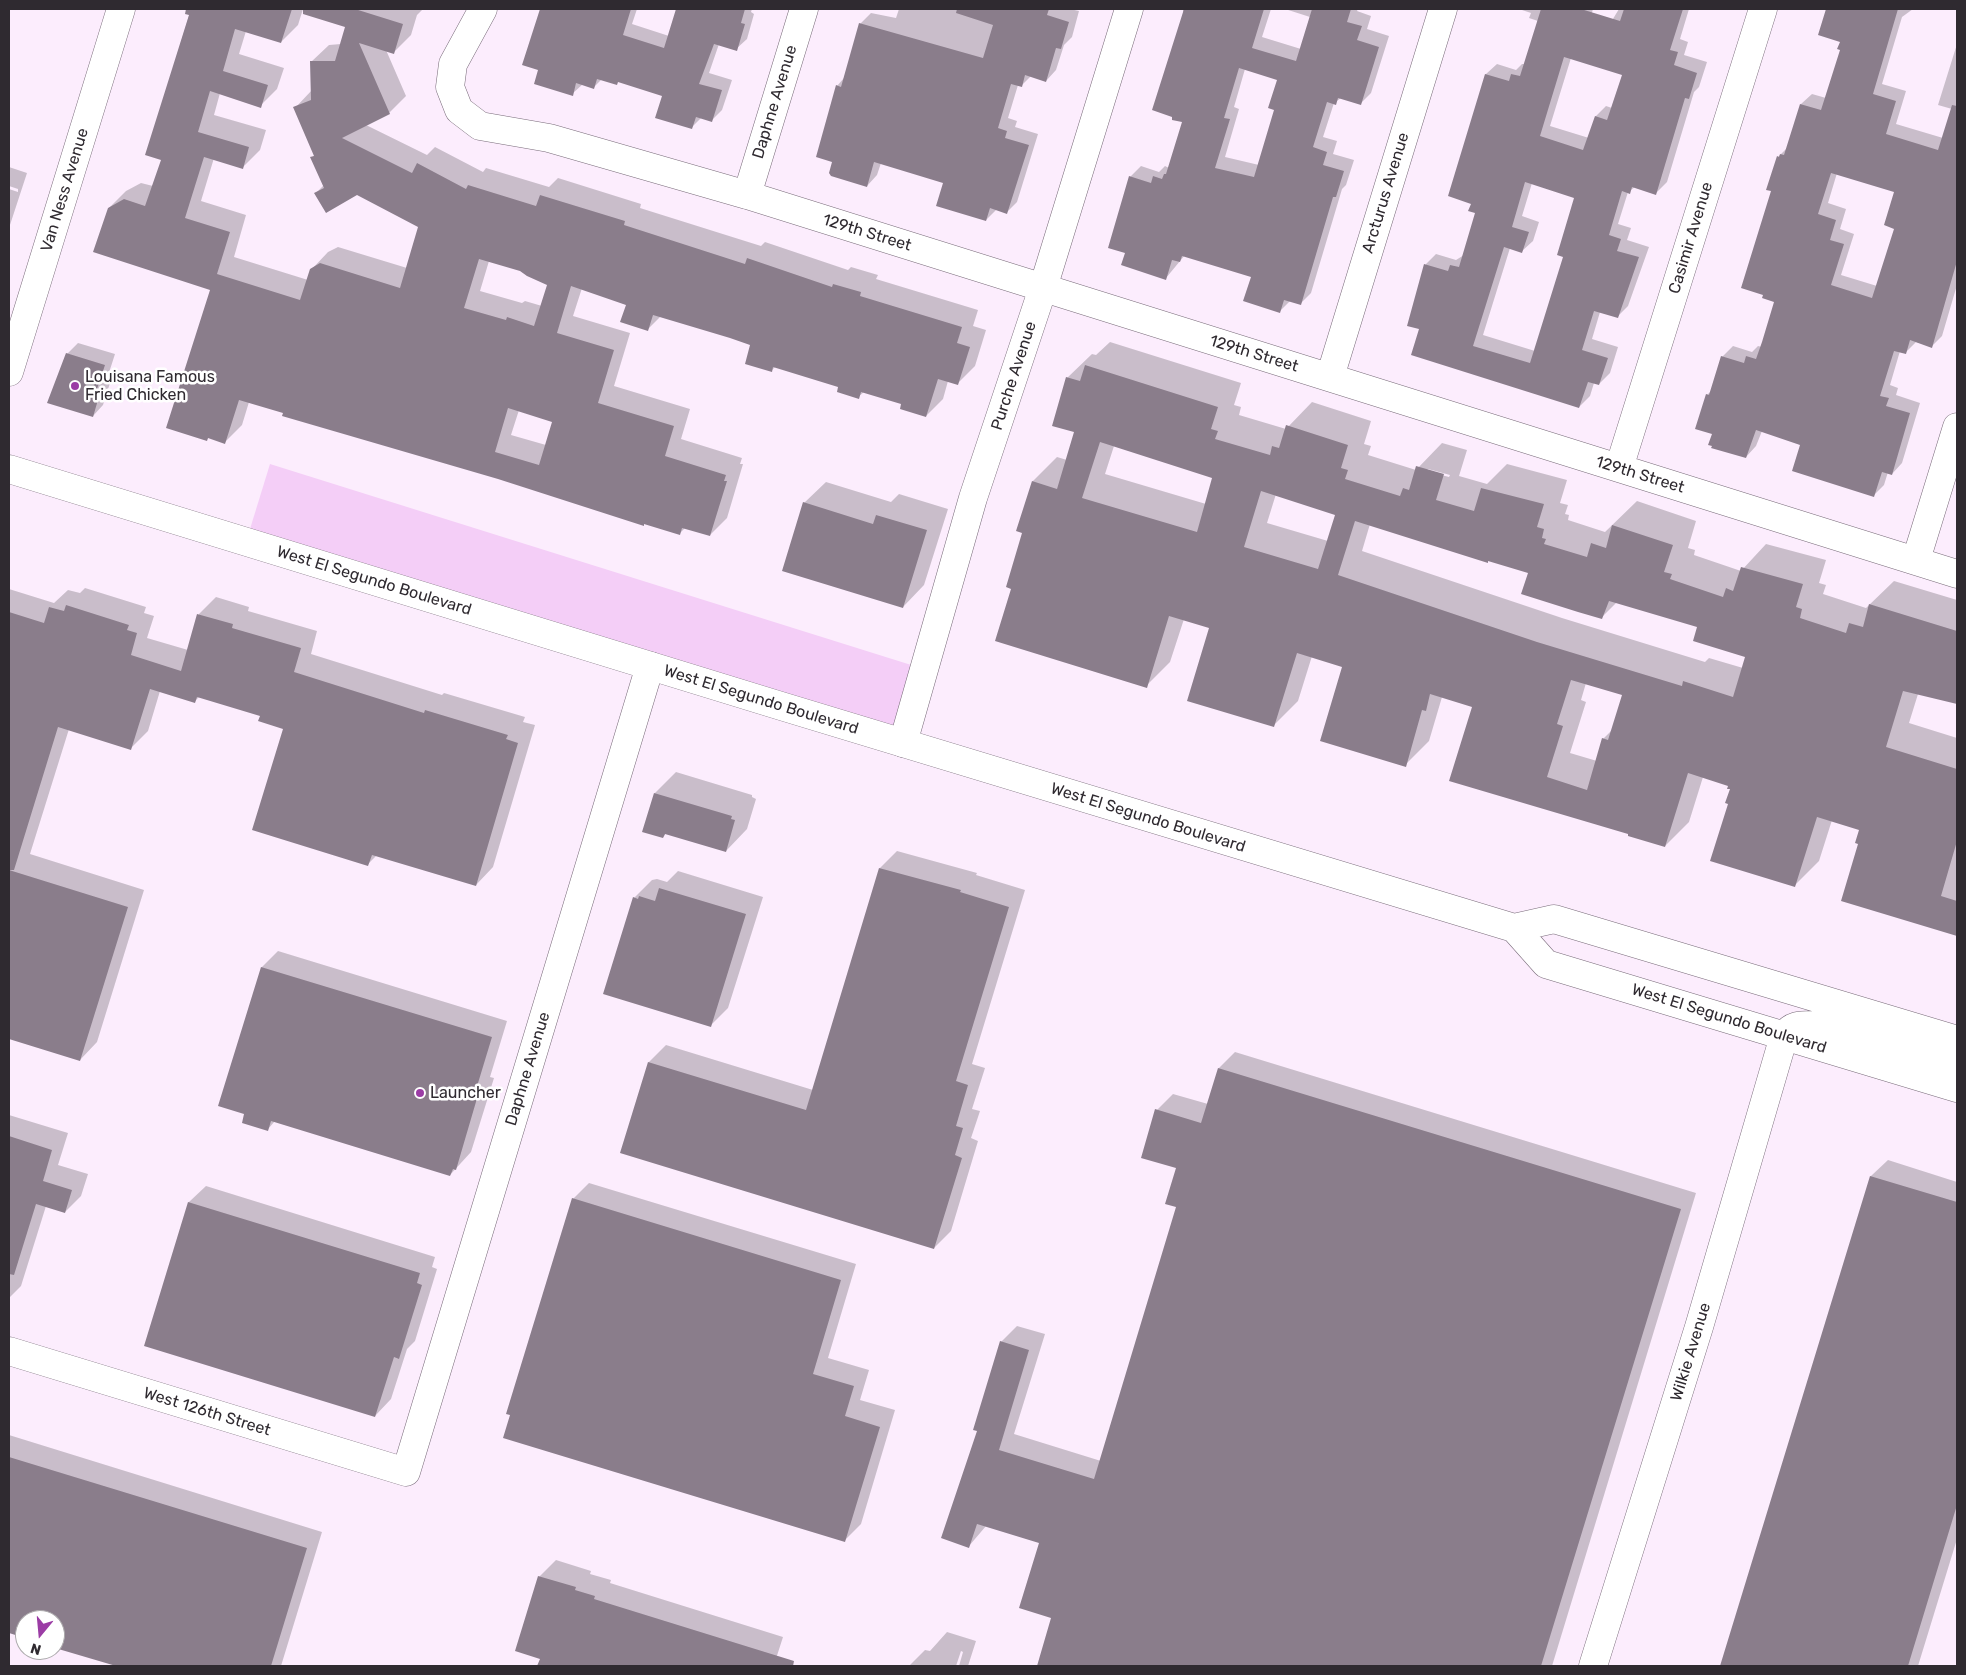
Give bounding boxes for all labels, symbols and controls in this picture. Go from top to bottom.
street label: Daphne Avenue [749,43,801,161]
street label: Van Ness Avenue [37,126,93,254]
street label: Arcturus Avenue [1359,130,1413,256]
street label: Casimir Avenue [1665,180,1717,296]
street label: 129th Street [820,210,914,256]
street label: Purche Avenue [987,319,1041,433]
street label: 129th Street [1207,331,1301,377]
place label: Louisana Famous Fried Chicken [85,367,215,405]
marker: Louisana Famous Fried Chicken [69,380,81,392]
street label: 129th Street [1593,452,1687,498]
street label: West El Segundo Boulevard [274,542,474,620]
street label: West El Segundo Boulevard [661,661,861,739]
street label: West El Segundo Boulevard [1048,779,1248,857]
street label: West El Segundo Boulevard [1629,980,1829,1058]
street label: Daphne Avenue [502,1010,554,1128]
place label: Launcher [430,1083,501,1103]
marker: Launcher [414,1087,426,1099]
street label: Wilkie Avenue [1667,1301,1715,1403]
street label: West 126th Street [141,1384,273,1440]
north arrow [15,1610,65,1660]
text: N [28,1639,43,1658]

